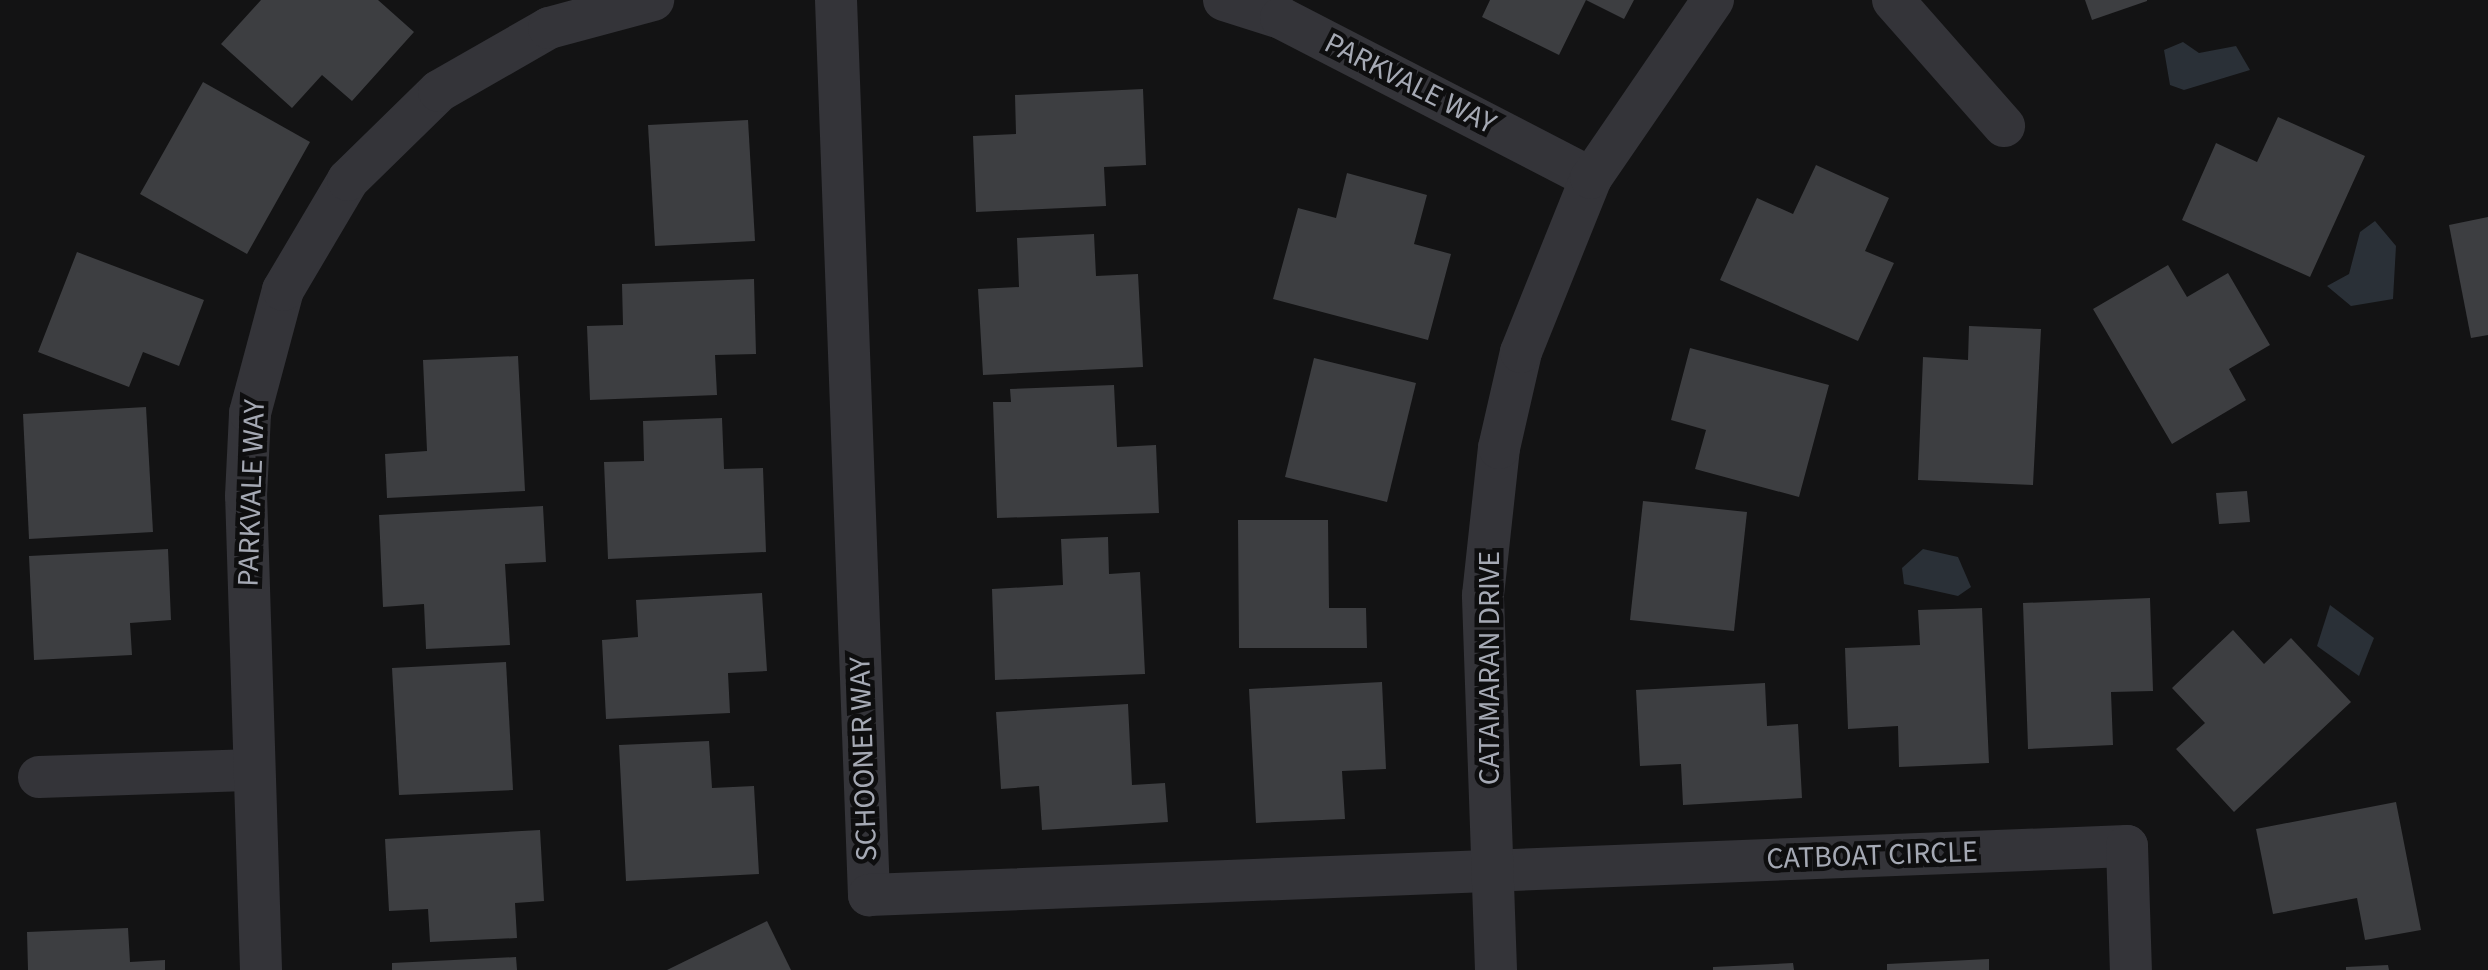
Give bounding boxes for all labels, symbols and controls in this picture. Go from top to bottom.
street label: PARKVALE WAY [1318,25,1502,143]
street label: PARKVALE WAY [231,399,273,587]
street label: CATAMARAN DRIVE [1472,551,1508,785]
street label: SCHOONER WAY [842,656,886,862]
street label: CATBOAT CIRCLE [1766,834,1978,878]

